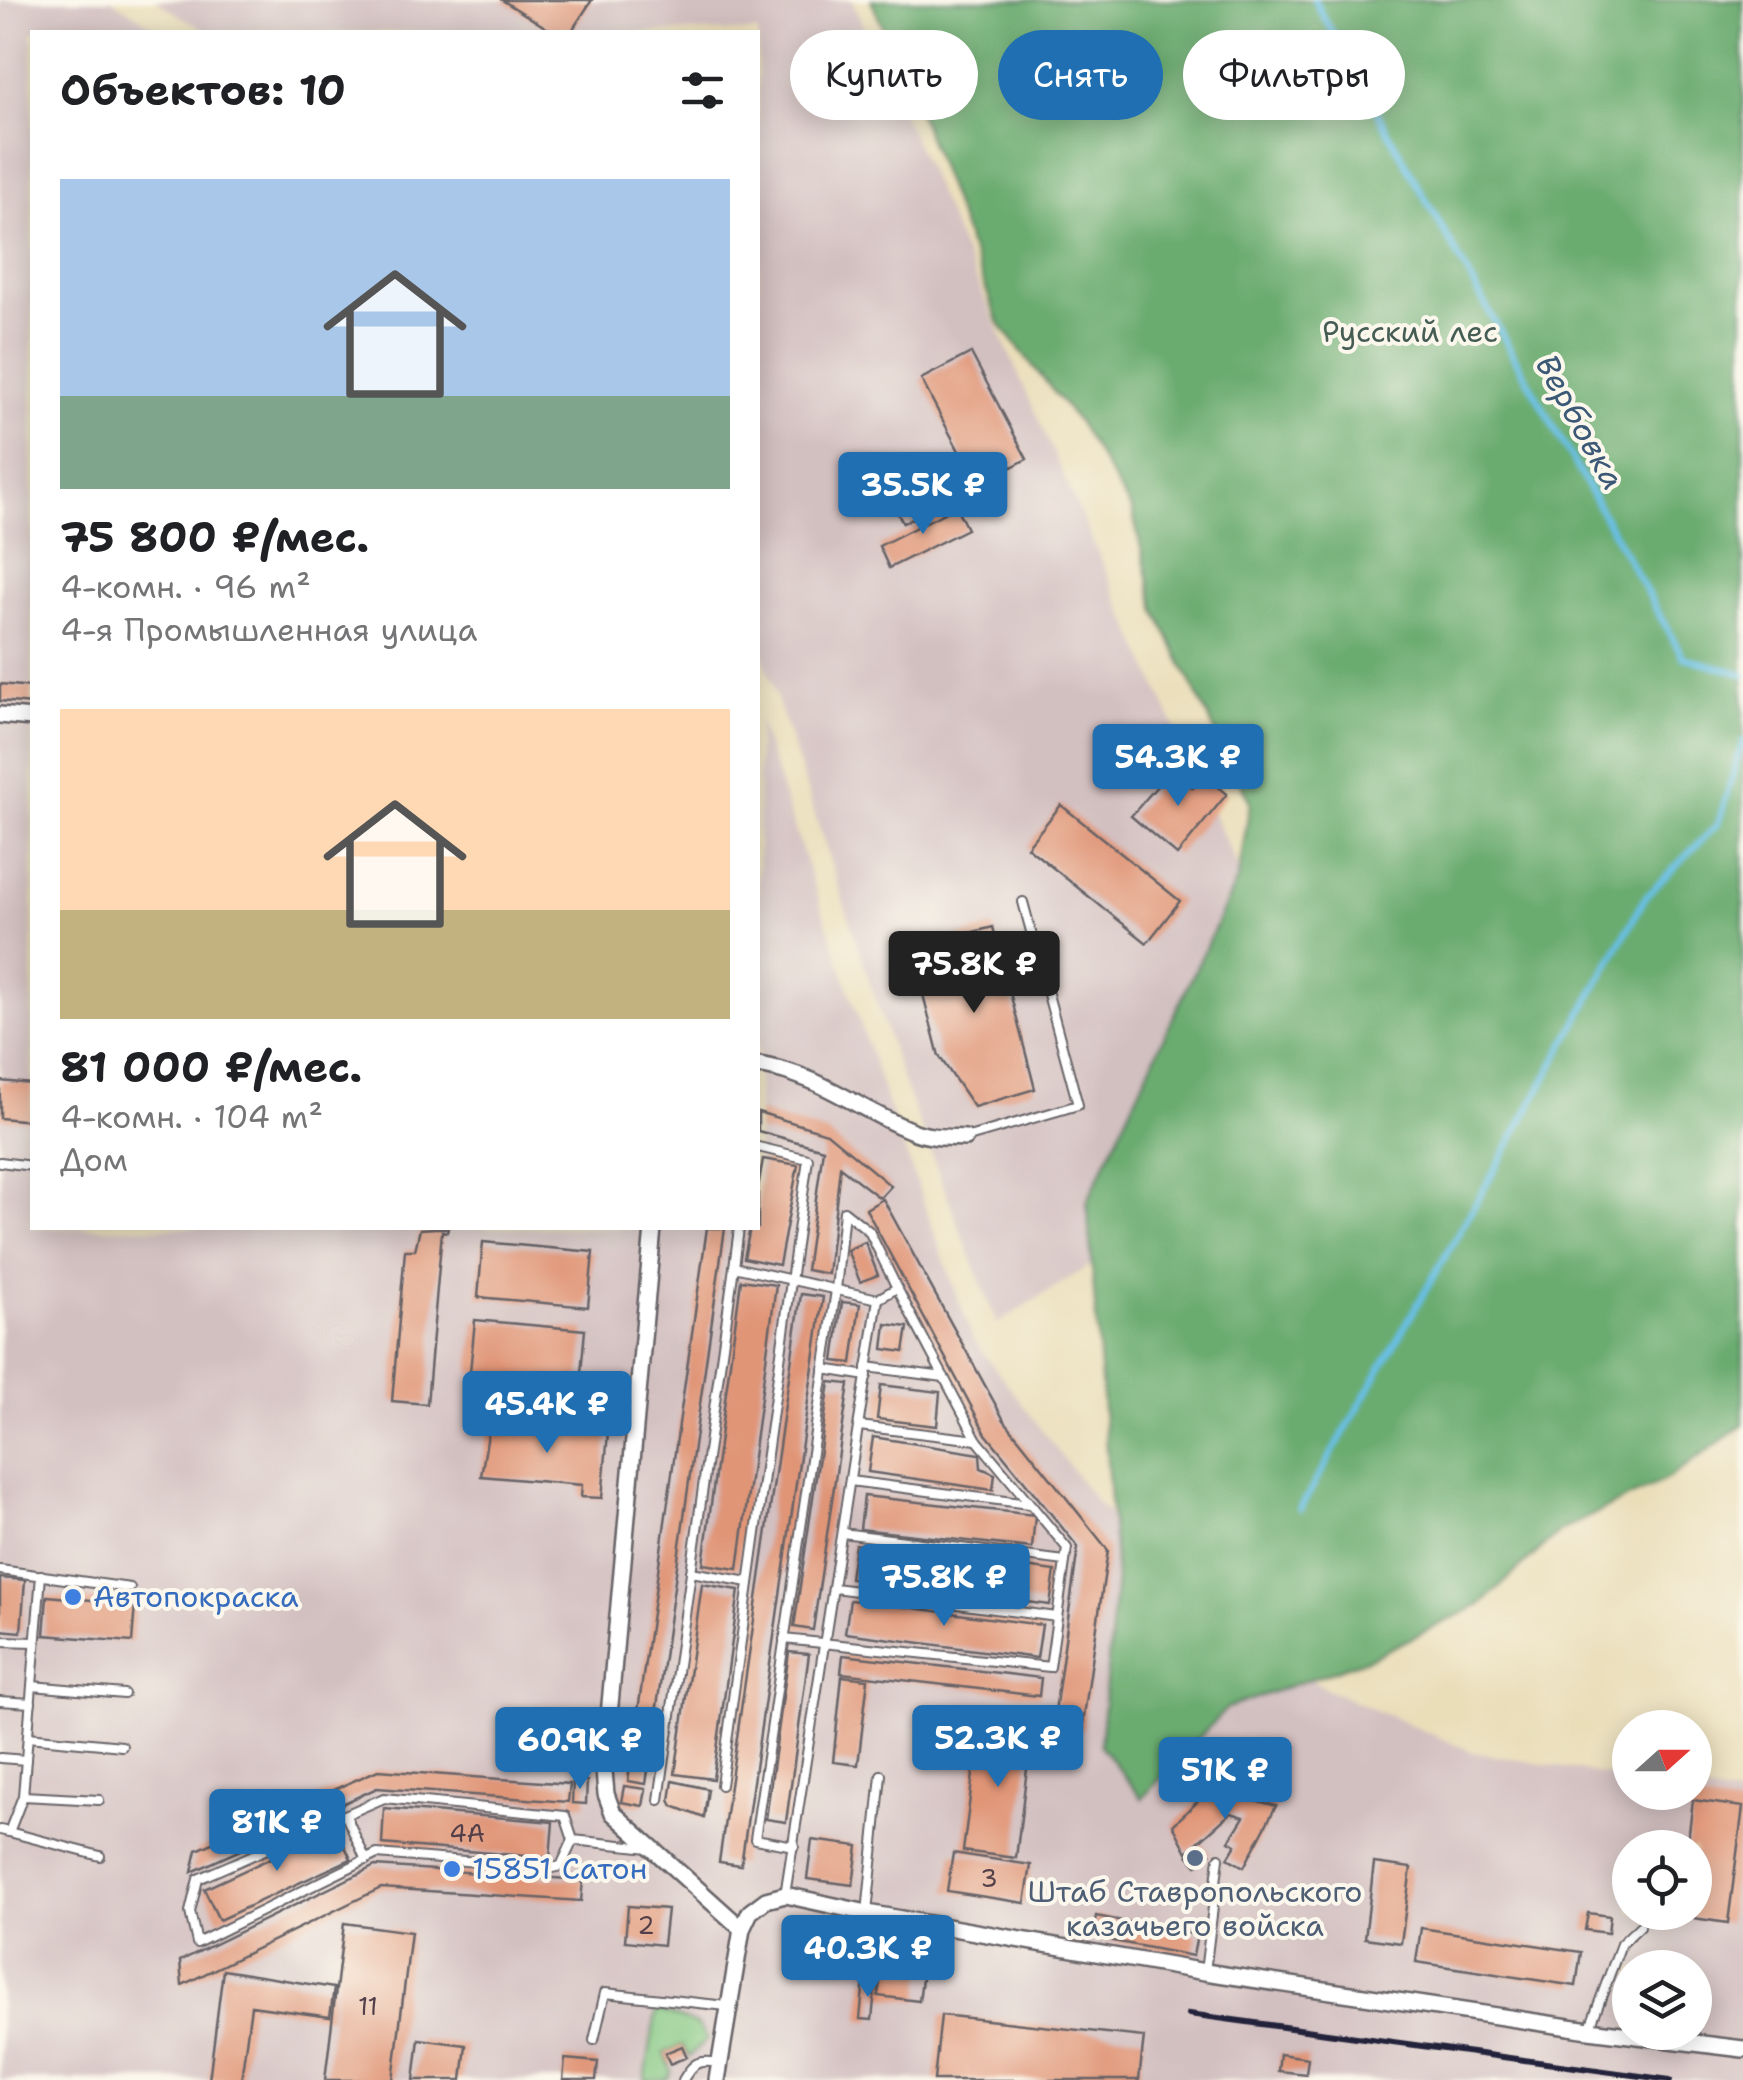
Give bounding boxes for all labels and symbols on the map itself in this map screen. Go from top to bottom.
park label: Русский лес [1322,311,1498,352]
water label: Вербовка [1526,347,1635,497]
pin: 35.5K ₽ [831,452,1015,537]
pin: 54.3K ₽ [1086,724,1270,809]
pin: 75.8K ₽ [882,931,1066,1016]
pin: 45.4K ₽ [455,1371,639,1456]
pin: 75.8K ₽ [852,1544,1036,1629]
place label: Автопокраска [93,1576,299,1617]
marker: Автопокраска [62,1586,84,1608]
pin: 52.3K ₽ [906,1705,1090,1790]
pin: 60.9K ₽ [488,1707,672,1792]
north arrow [1612,1710,1712,1810]
pin: 51K ₽ [1155,1737,1295,1822]
pin: 81K ₽ [207,1789,347,1874]
house number: 4А [449,1816,485,1850]
marker: Штаб Ставропольского казачьего войска [1184,1847,1206,1869]
place label: 15851 Сатон [472,1848,647,1889]
marker: 15851 Сатон [441,1858,463,1880]
house number: 3 [980,1861,998,1895]
place label: Штаб Ставропольского казачьего войска [1027,1871,1363,1946]
house number: 2 [637,1908,655,1942]
pin: 40.3K ₽ [776,1915,960,2000]
house number: 11 [358,1989,378,2023]

